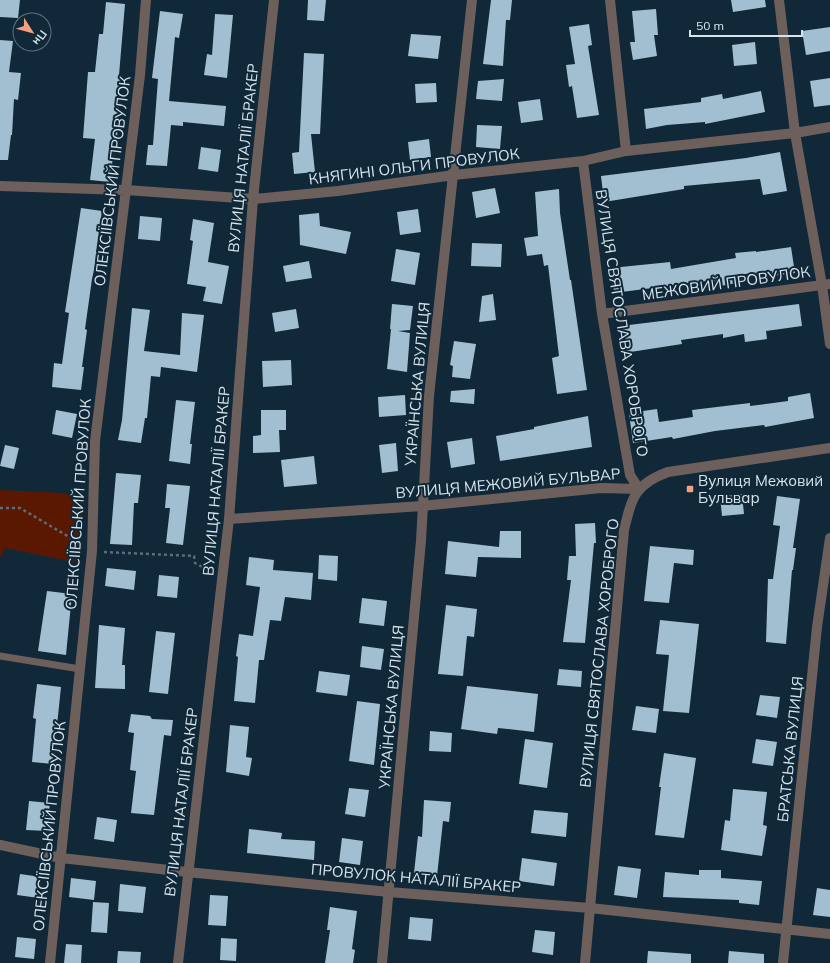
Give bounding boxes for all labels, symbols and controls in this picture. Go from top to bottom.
north arrow [12,12,52,52]
scale bar [690,12,802,38]
text: 50 m [696,18,724,33]
text: Пн [30,28,50,48]
street label: ВУЛИЦЯ НАТАЛІЇ БРАКЕР [224,62,262,254]
street label: ОЛЕКСІЇВСЬКИЙ ПРОВУЛОК [90,75,134,287]
street label: КНЯГИНІ ОЛЬГИ ПРОВУЛОК [307,144,521,188]
street label: ВУЛИЦЯ СВЯТОСЛАВА ХОРОБРОГО [591,188,653,458]
street label: МЕЖОВИЙ ПРОВУЛОК [641,262,812,304]
street label: УКРАЇНСЬКА ВУЛИЦЯ [400,301,434,468]
street label: ВУЛИЦЯ НАТАЛІЇ БРАКЕР [198,385,234,577]
street label: ОЛЕКСІЇВСЬКИЙ ПРОВУЛОК [61,398,95,610]
street label: ВУЛИЦЯ МЕЖОВИЙ БУЛЬВАР [395,464,622,502]
place label: Вулиця Межовий Бульвар [698,471,823,507]
marker: Вулиця Межовий Бульвар [685,484,695,494]
street label: ВУЛИЦЯ СВЯТОСЛАВА ХОРОБРОГО [575,518,623,788]
street label: УКРАЇНСЬКА ВУЛИЦЯ [374,624,408,791]
street label: БРАТСЬКА ВУЛИЦЯ [773,675,807,823]
street label: ВУЛИЦЯ НАТАЛІЇ БРАКЕР [160,706,202,898]
street label: ОЛЕКСІЇВСЬКИЙ ПРОВУЛОК [28,720,70,932]
street label: ПРОВУЛОК НАТАЛІЇ БРАКЕР [310,859,522,897]

